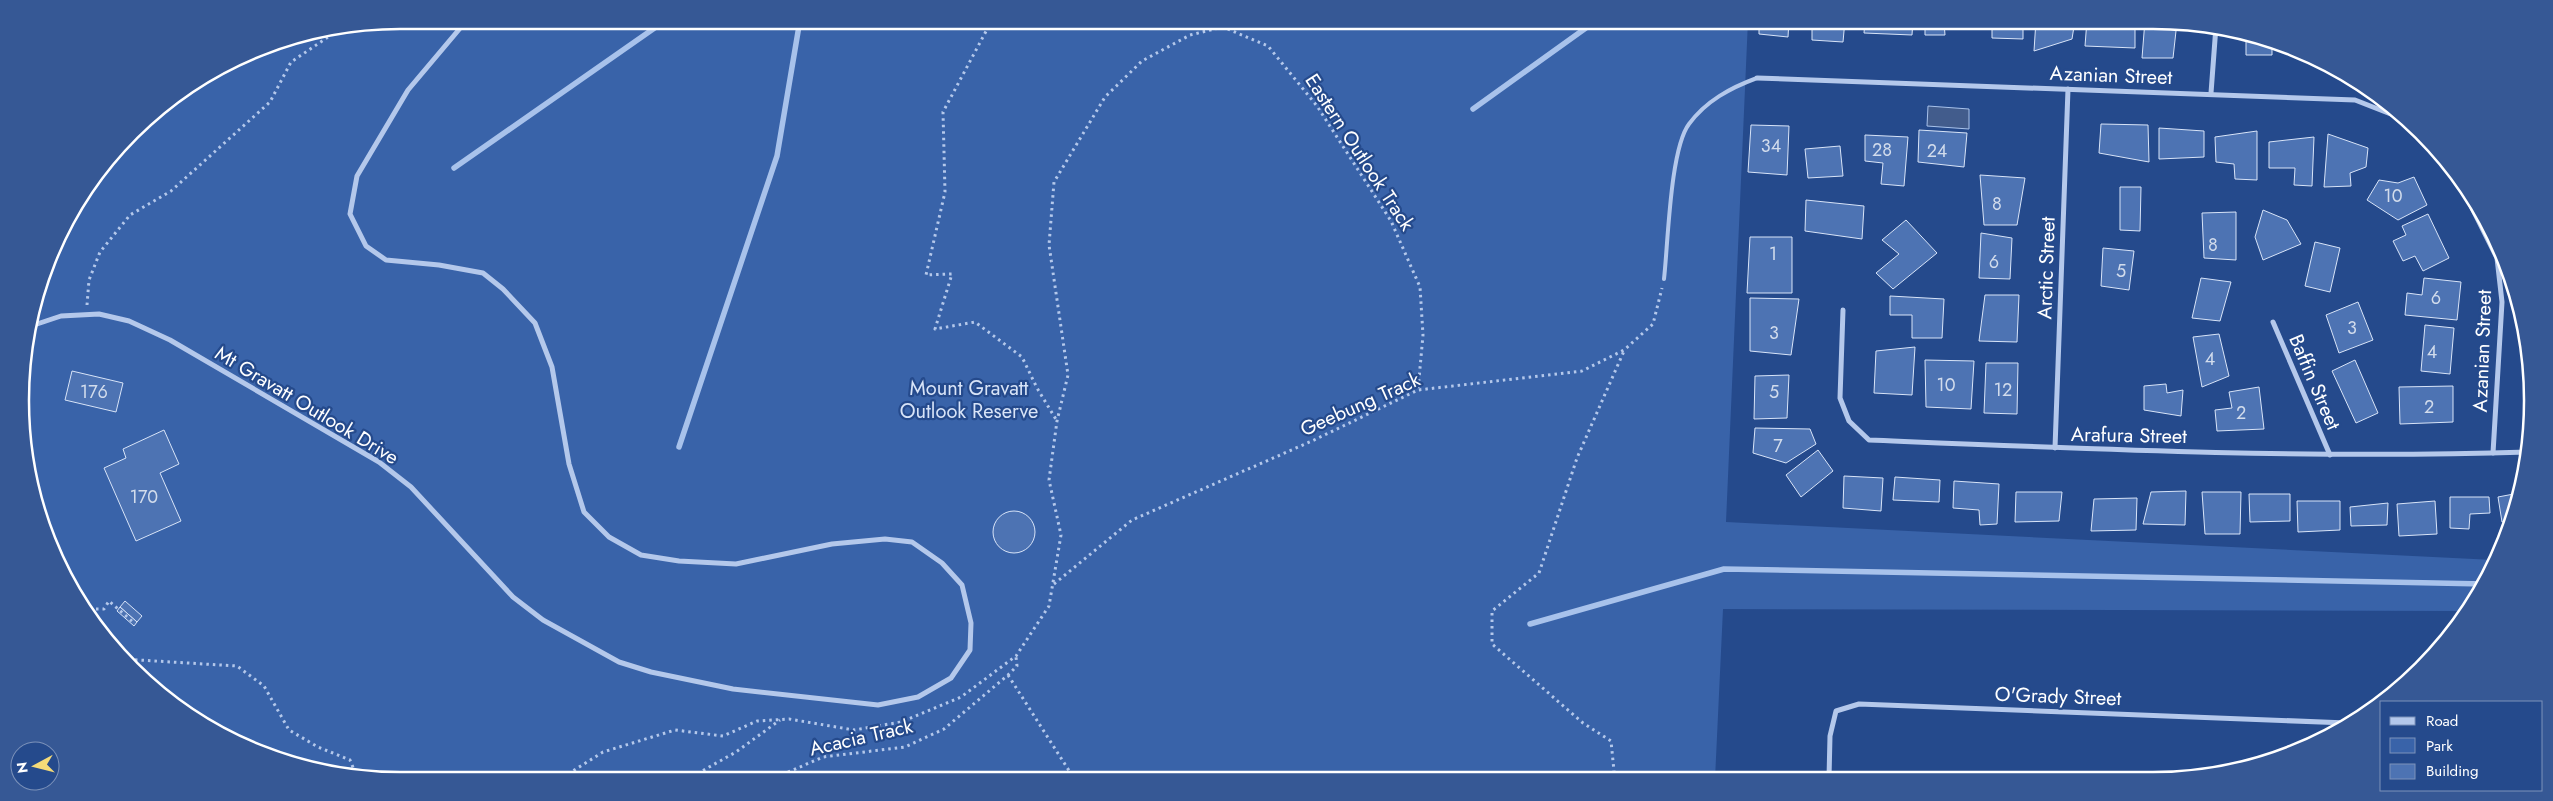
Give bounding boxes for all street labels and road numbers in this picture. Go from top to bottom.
street label: Azanian Street [2049,59,2173,92]
street label: Eastern Outlook Track [1298,68,1421,237]
street label: Arctic Street [2030,216,2063,320]
street label: Azanian Street [2466,289,2499,413]
street label: Baffin Street [2281,330,2348,435]
street label: Mt Gravatt Outlook Drive [209,339,404,472]
street label: Geebung Track [1296,365,1425,444]
street label: Arafura Street [2071,420,2187,451]
street label: O'Grady Street [1994,680,2122,713]
street label: Acacia Track [807,711,916,763]

